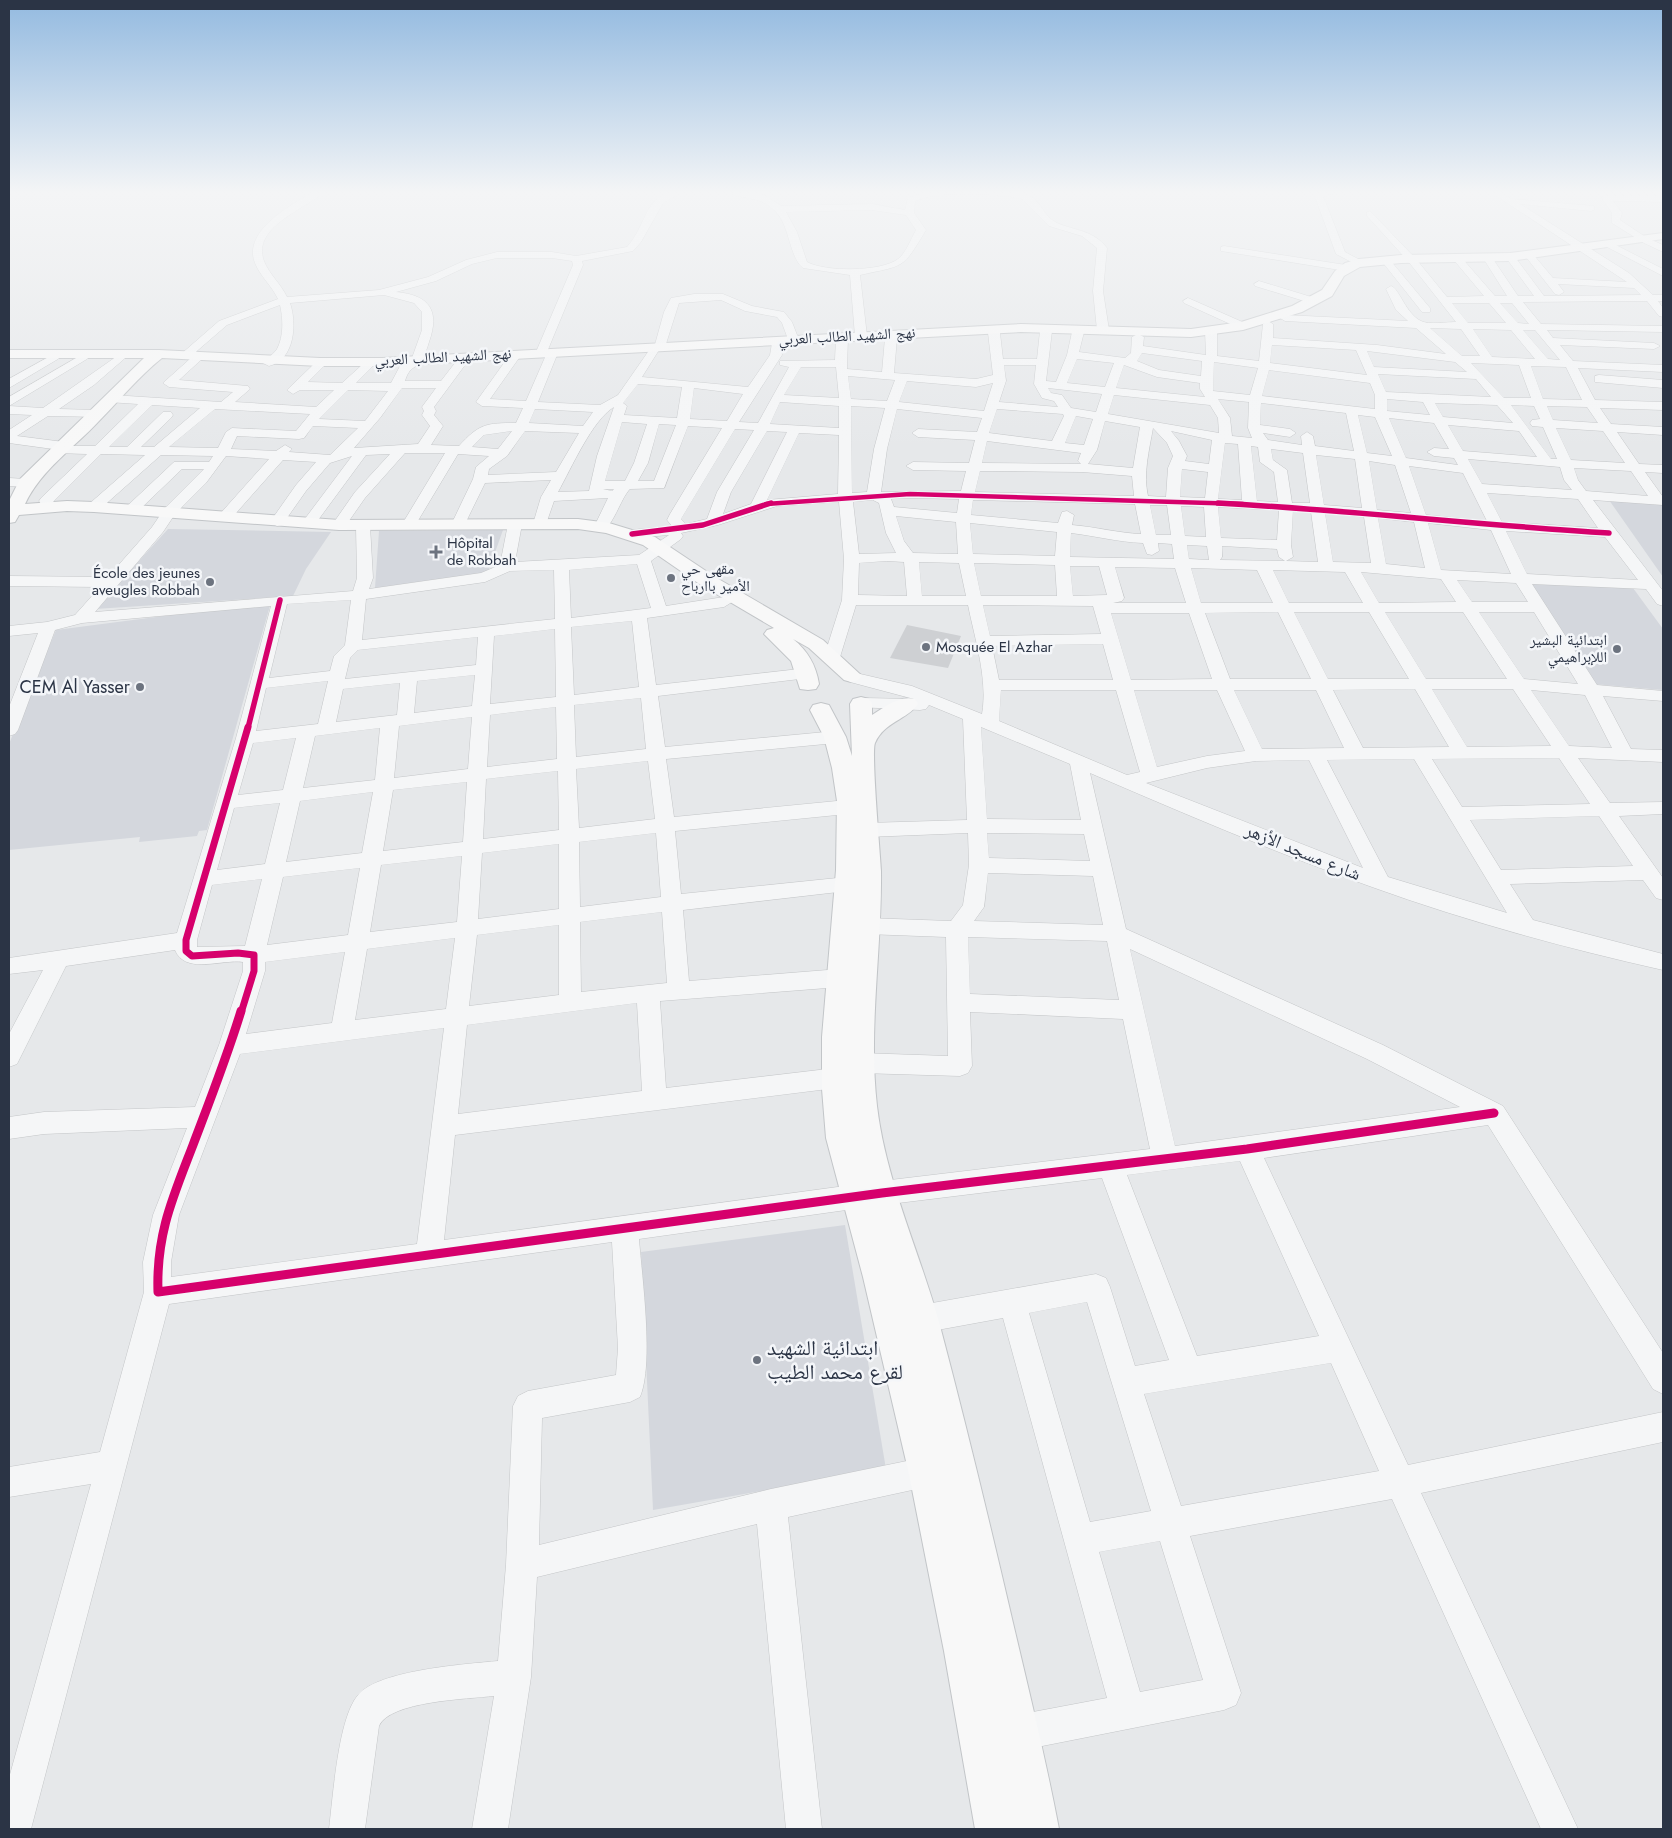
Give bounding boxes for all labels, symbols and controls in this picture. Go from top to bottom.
street label: نهج الشهيد الطالب العربي [778,321,916,351]
street label: نهج الشهيد الطالب العربي [374,342,512,372]
place label: Hôpital de Robbah [447,532,517,571]
marker: Hôpital de Robbah [429,545,443,559]
place label: مقهى حي الأمير باارباح [681,558,750,597]
place label: École des jeunes aveugles Robbah [92,562,200,601]
marker: مقهى حي الأمير باارباح [665,572,677,584]
marker: École des jeunes aveugles Robbah [204,576,216,588]
place label: ابتدائية البشير اللإبراهيمي [1529,629,1607,669]
place label: Mosquée El Azhar [936,636,1054,658]
marker: Mosquée El Azhar [920,641,932,653]
marker: ابتدائية البشير اللإبراهيمي [1611,643,1623,655]
place label: CEM Al Yasser [19,674,131,700]
marker: CEM Al Yasser [134,681,146,693]
street label: شارع مسجد الأزهر [1240,817,1365,887]
place label: ابتدائية الشهيد لقرع محمد الطيب [767,1333,903,1387]
marker: ابتدائية الشهيد لقرع محمد الطيب [751,1354,763,1366]

